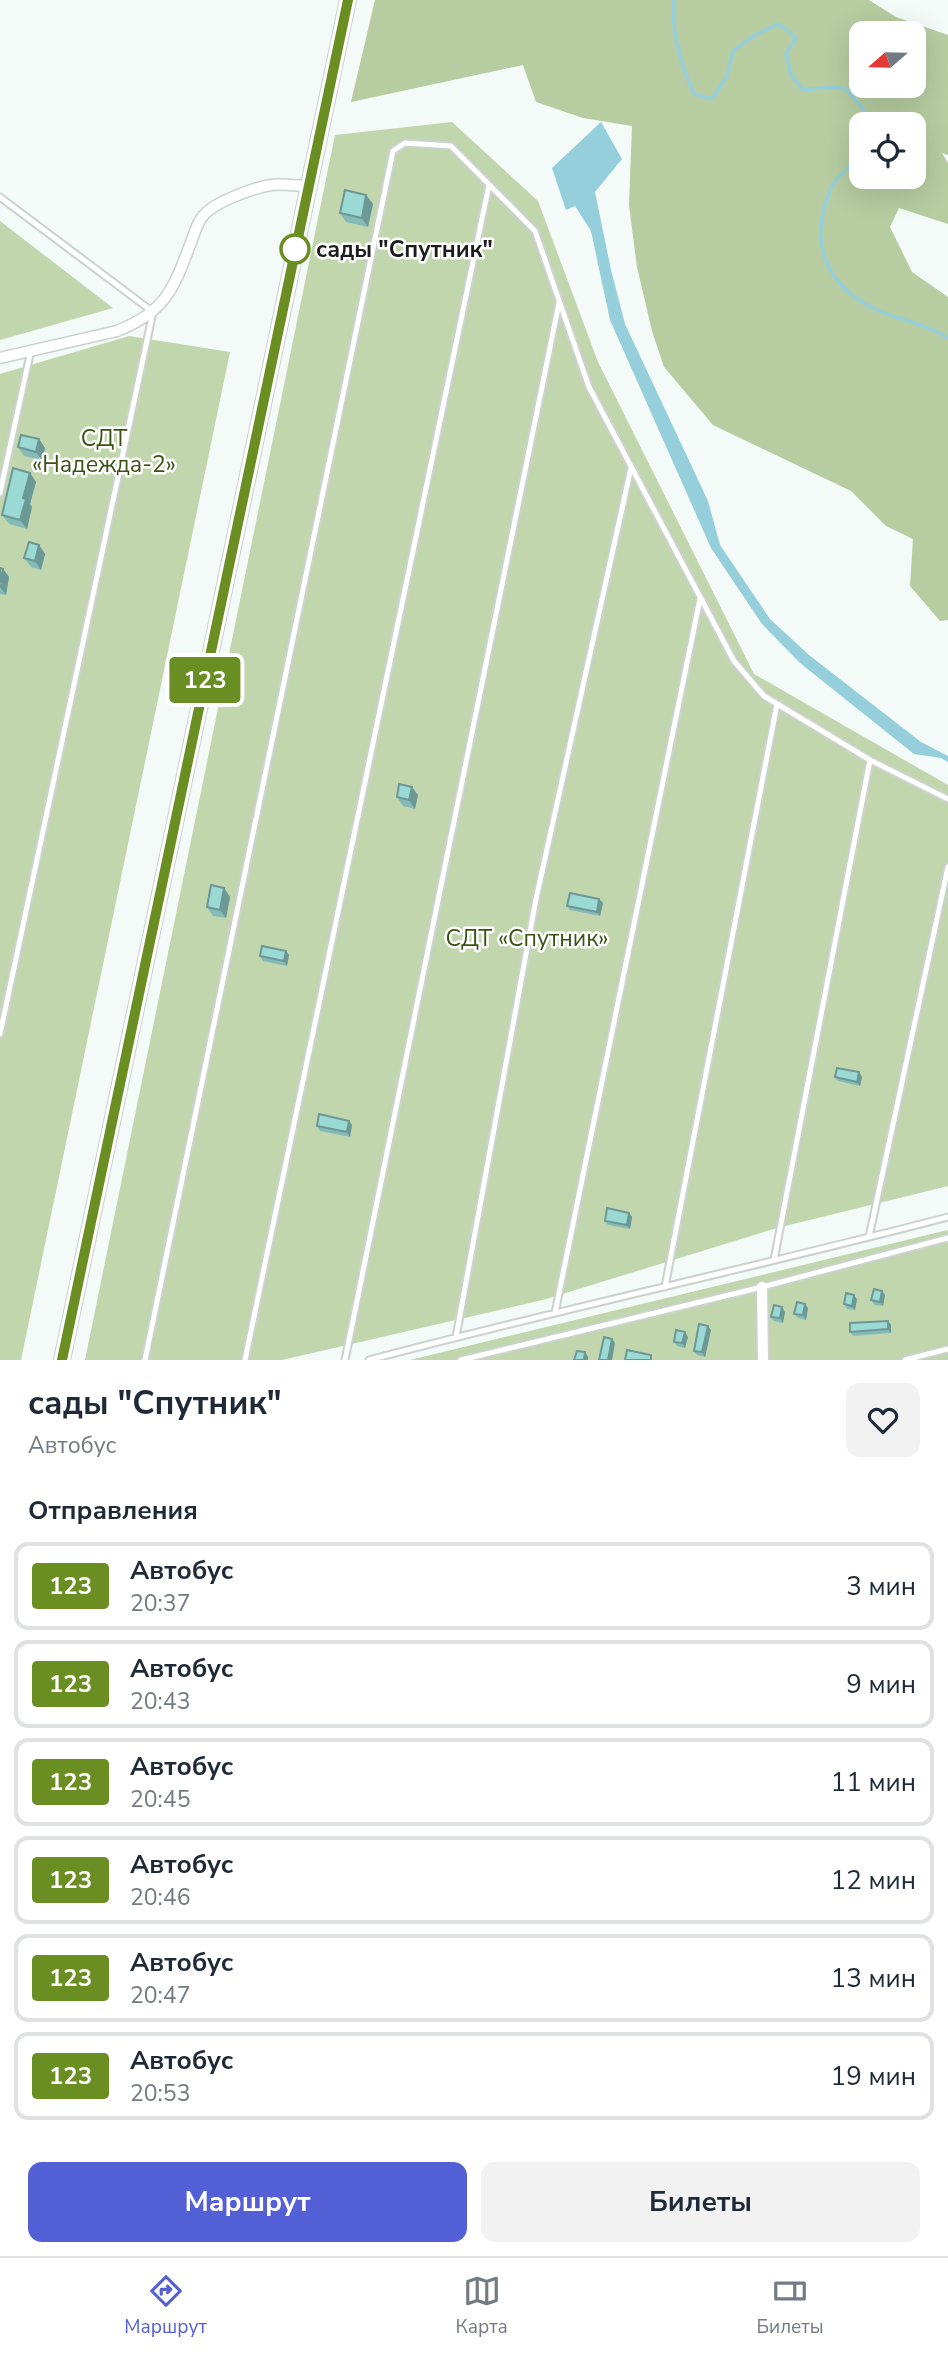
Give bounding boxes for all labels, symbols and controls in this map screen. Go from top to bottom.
north arrow [849,21,926,98]
map controls [849,21,926,189]
button: locate [849,112,926,189]
marker: сады "Спутник" [280,234,310,264]
place label: сады "Спутник" [316,234,493,265]
park label: СДТ «Надежда-2» [32,423,176,480]
line badge: 123 [165,657,245,703]
text: 123 [183,664,227,696]
park label: СДТ «Спутник» [445,923,609,954]
text: сады "Спутник" [28,1381,282,1426]
button: heart [846,1383,920,1457]
text: Автобус [28,1430,116,1461]
text: Отправления [28,1493,198,1528]
text: Автобус [130,1553,233,1588]
text: 3 мин [846,1569,916,1604]
text: 123 [49,1570,92,1602]
text: 20:37 [130,1588,190,1619]
text: Автобус [130,1651,233,1686]
text: 9 мин [846,1667,916,1702]
text: 123 [49,1668,92,1700]
text: 20:43 [130,1686,190,1717]
text: Автобус [130,1749,233,1784]
text: 11 мин [831,1765,916,1800]
text: 123 [49,1766,92,1798]
text: 20:45 [130,1784,190,1815]
text: Автобус [130,1847,233,1882]
text: 12 мин [831,1863,916,1898]
text: 123 [49,1864,92,1896]
text: 20:46 [130,1882,190,1913]
text: Автобус [130,1945,233,1980]
text: 13 мин [831,1961,916,1996]
text: 123 [49,1962,92,1994]
text: 20:47 [130,1980,190,2011]
text: Автобус [130,2043,233,2078]
text: 19 мин [831,2059,916,2094]
text: 123 [49,2060,92,2092]
text: 20:53 [130,2078,190,2109]
button: Маршрут [28,2162,467,2242]
button: Билеты [481,2162,920,2242]
tab: Маршрут [124,2272,207,2340]
tab: Карта [456,2272,508,2340]
tab: Билеты [757,2272,824,2340]

